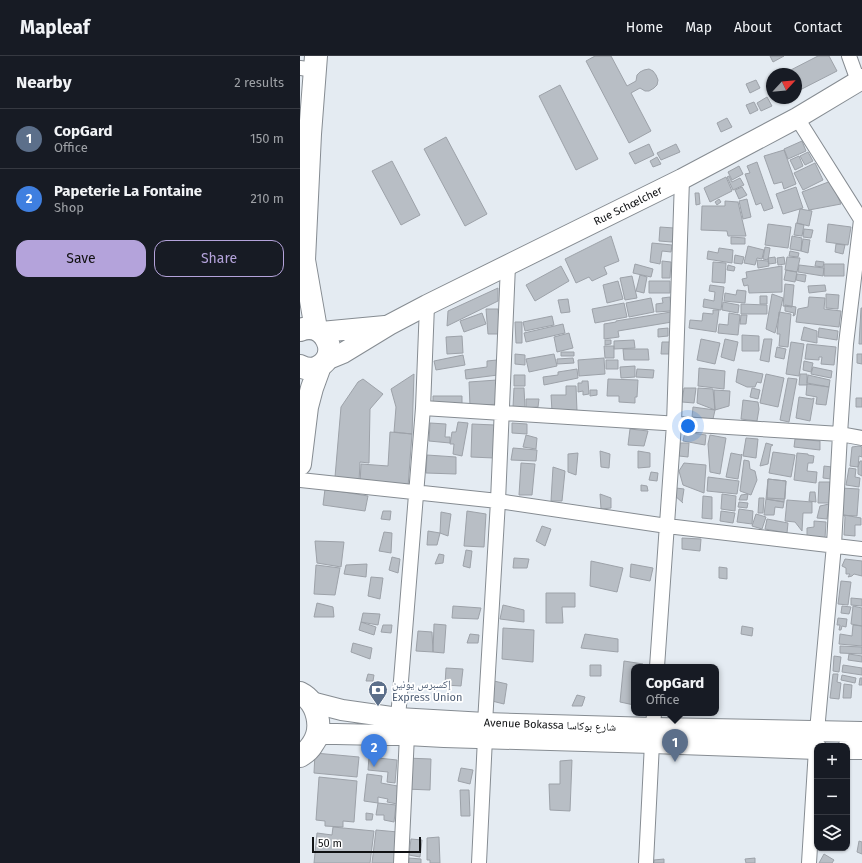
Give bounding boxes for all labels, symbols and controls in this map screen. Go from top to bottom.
text: Mapleaf [20,16,90,39]
text: Home [626,19,663,36]
text: Map [685,19,712,36]
text: About [734,19,772,36]
text: Contact [794,19,842,36]
north arrow [766,68,802,104]
text: Nearby [16,72,71,93]
text: 2 results [234,75,284,90]
text: CopGard [54,122,113,140]
text: 1 [26,131,32,146]
text: 150 m [250,131,284,146]
text: Office [54,140,88,155]
text: Papeterie La Fontaine [54,182,202,200]
street label: Rue Schœlcher [592,183,665,228]
text: 2 [26,191,32,206]
text: 210 m [250,191,284,206]
text: Shop [54,200,84,215]
button: Save [16,240,146,277]
button: Share [154,240,284,277]
your location [678,416,698,436]
popup [631,664,719,716]
text: CopGard [646,674,704,692]
place label: إكسبرس يونين Express Union [392,678,462,704]
bank icon: إكسبرس يونين Express Union [367,679,389,707]
text: Office [646,692,680,707]
street label: Avenue Bokassa شارع بوكاسا [484,716,616,734]
pin: 1 [662,729,688,762]
pin: 2 [361,734,387,767]
map controls [814,743,850,851]
button: + [814,743,850,779]
button: − [814,779,850,815]
button: layers [814,815,850,851]
scale bar [312,835,421,854]
text: 50 m [318,837,342,850]

